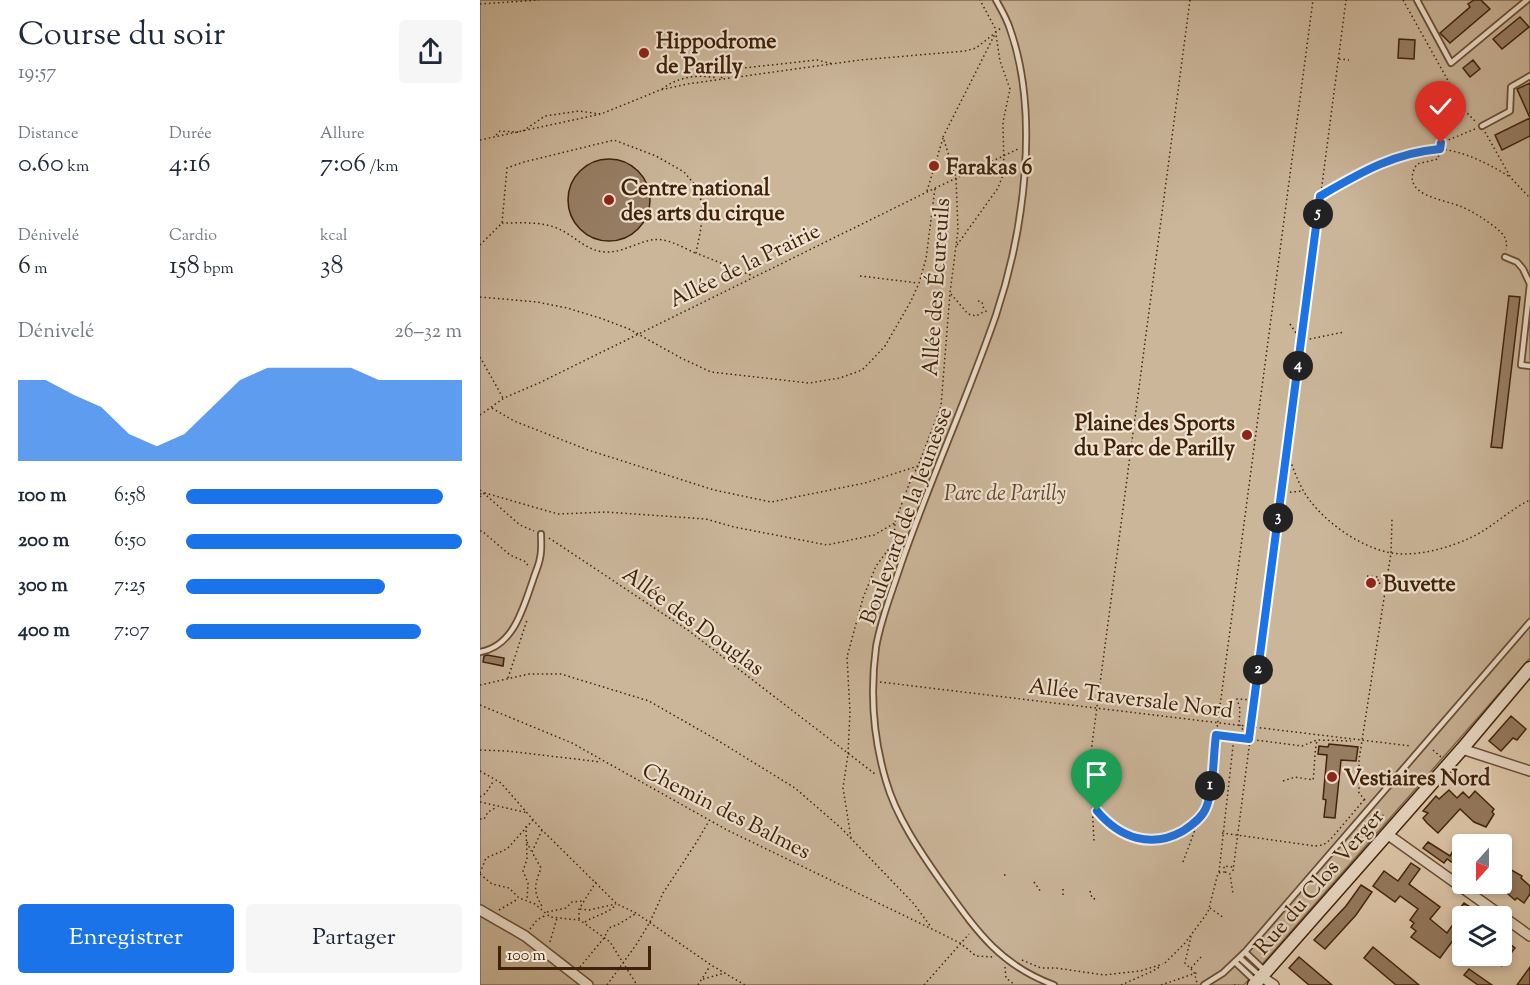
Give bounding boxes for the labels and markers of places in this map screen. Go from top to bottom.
place label: Hippodrome de Parilly [656,27,777,84]
marker: Hippodrome de Parilly [637,46,651,60]
pin [1415,81,1466,143]
place label: Farakas 6 [946,153,1033,185]
marker: Farakas 6 [927,159,941,173]
place label: Centre national des arts du cirque [621,174,785,231]
marker: Centre national des arts du cirque [602,193,616,207]
pin: 5 [1303,199,1333,229]
pin: 4 [1283,351,1313,381]
place label: Plaine des Sports du Parc de Parilly [1074,409,1235,466]
marker: Plaine des Sports du Parc de Parilly [1240,428,1254,442]
pin: 3 [1263,503,1293,533]
place label: Buvette [1383,570,1456,602]
marker: Buvette [1364,576,1378,590]
pin: 2 [1243,655,1273,685]
pin [1071,749,1122,811]
place label: Vestiaires Nord [1344,764,1491,796]
marker: Vestiaires Nord [1325,770,1339,784]
pin: 1 [1195,771,1225,801]

